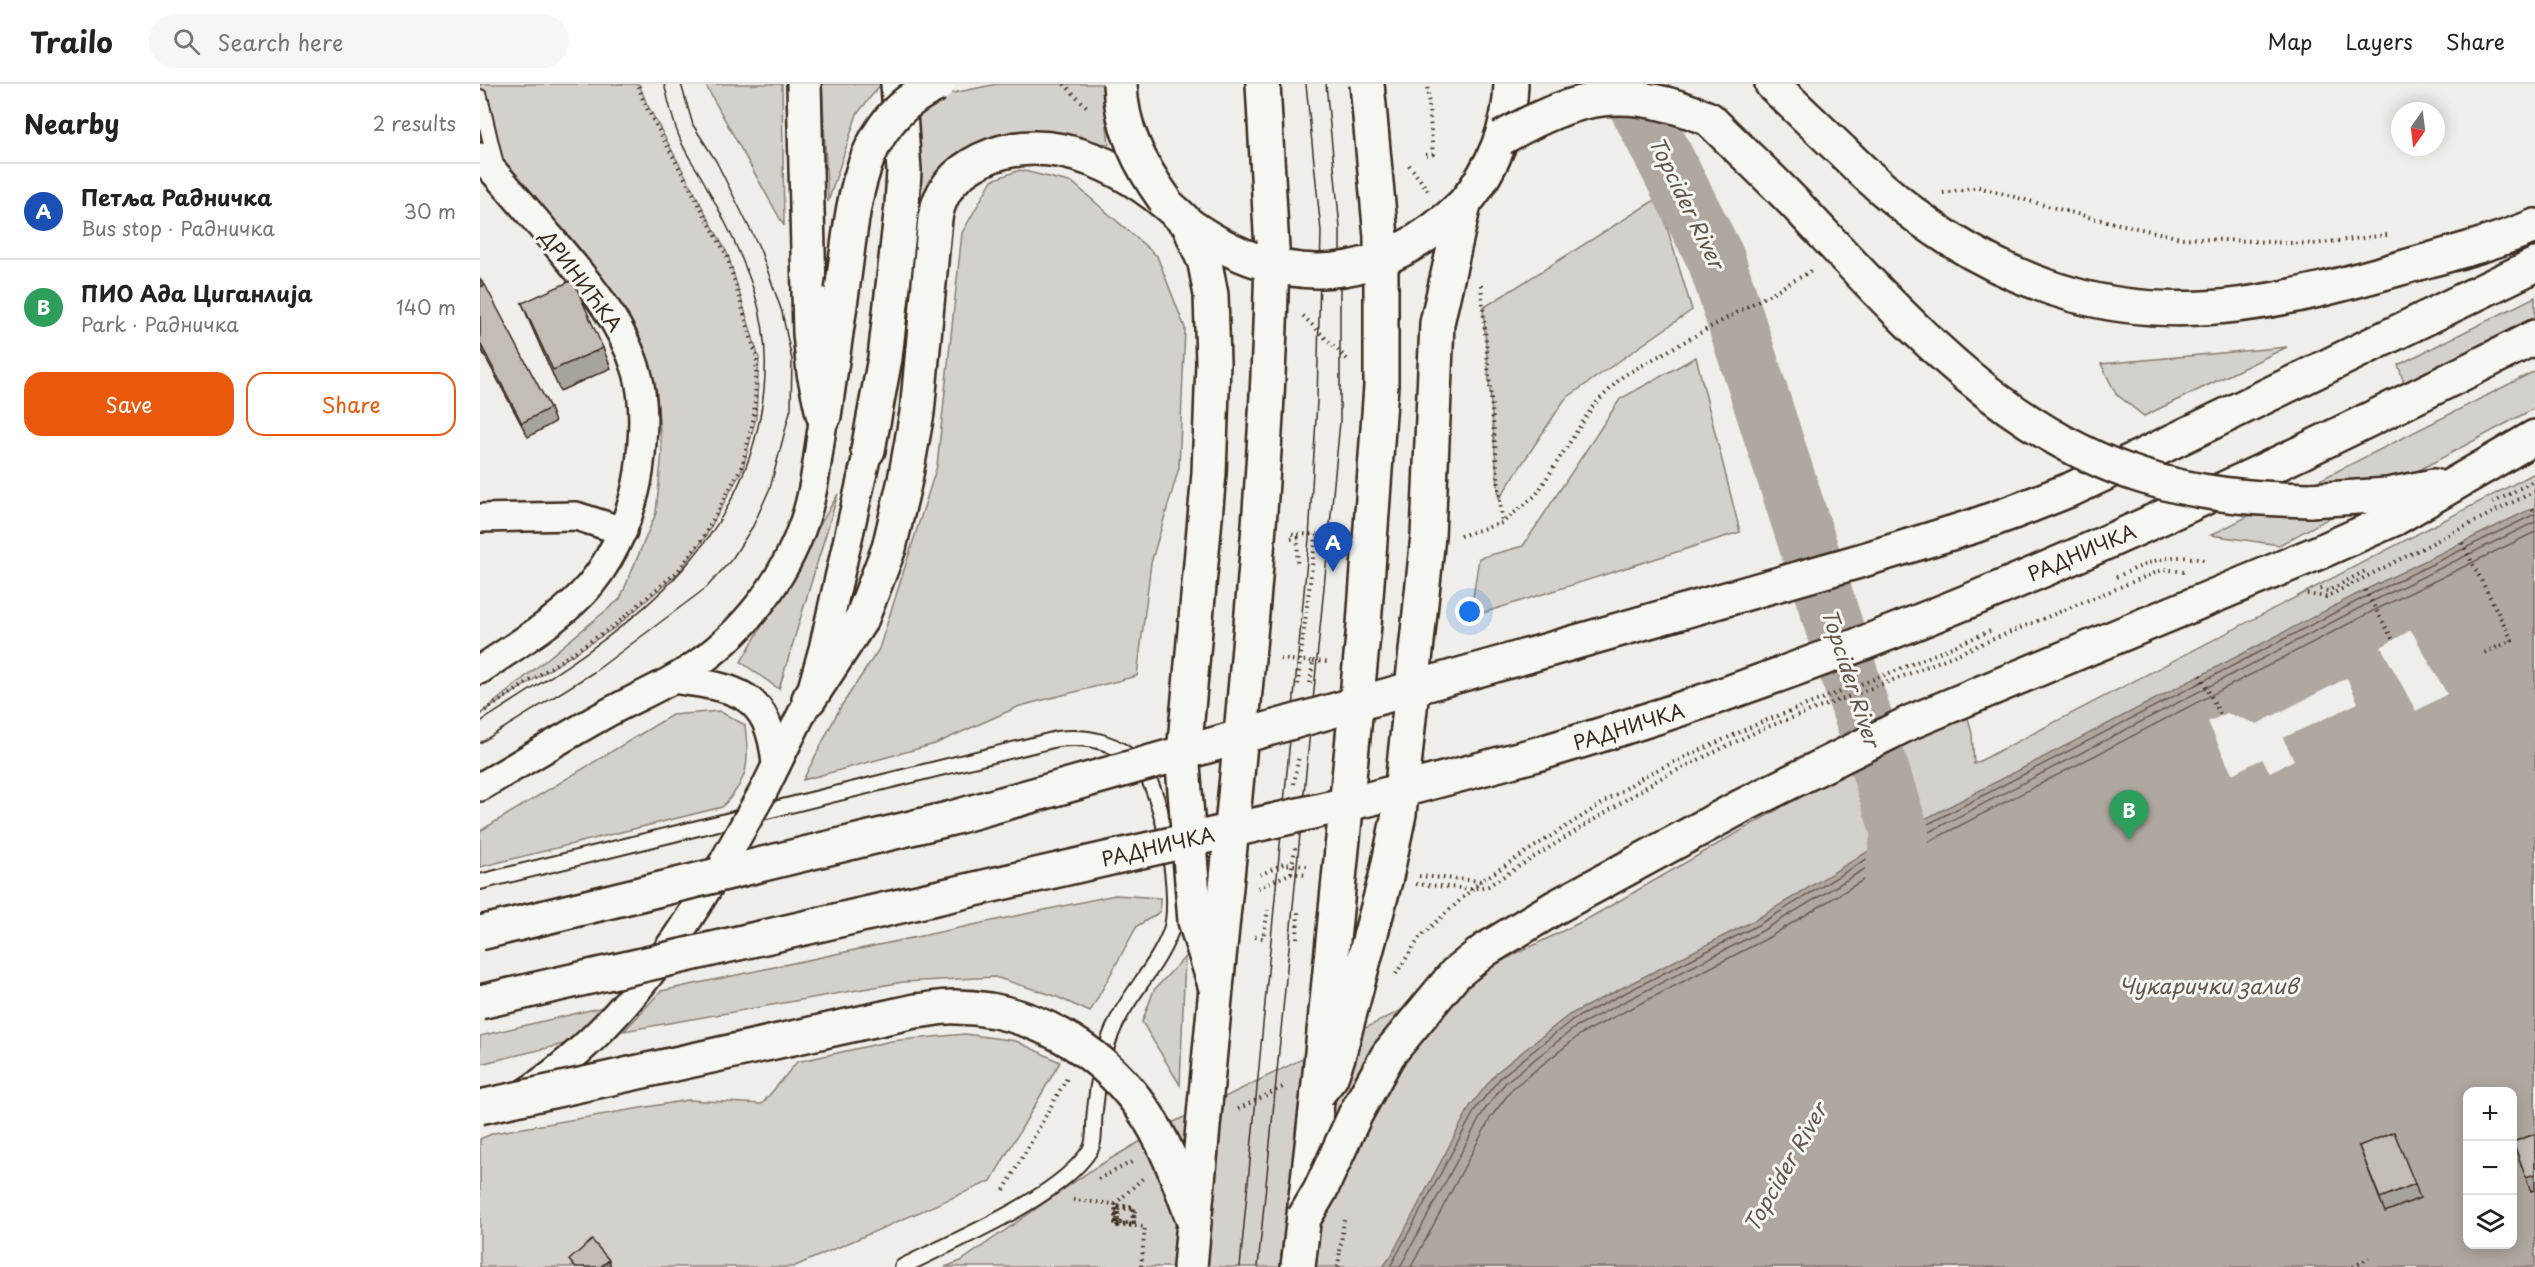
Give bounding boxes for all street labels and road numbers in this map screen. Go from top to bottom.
street label: ДРИНИЋКА [533,222,630,338]
street label: РАДНИЧКА [2023,516,2140,588]
street label: РАДНИЧКА [1569,695,1688,757]
street label: РАДНИЧКА [1098,818,1217,874]

